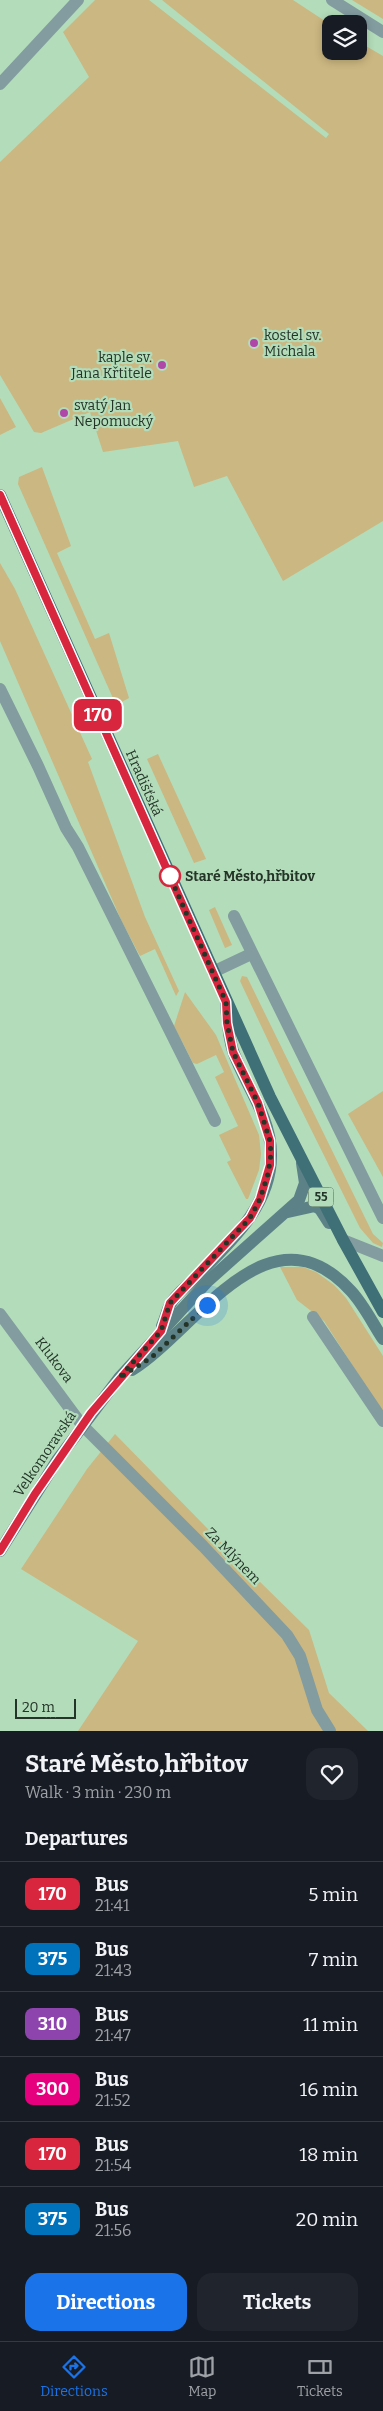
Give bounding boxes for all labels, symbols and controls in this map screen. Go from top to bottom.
map controls [322,15,367,60]
button: layers [322,15,367,60]
place label: kostel sv. Michala [264,327,321,360]
marker: kostel sv. Michala [248,337,260,349]
place label: kaple sv. Jana Křtitele [70,349,152,382]
marker: kaple sv. Jana Křtitele [156,359,168,371]
place label: svatý Jan Nepomucký [74,397,154,430]
marker: svatý Jan Nepomucký [58,407,70,419]
line badge: 170 [69,699,127,731]
text: 170 [84,704,112,726]
street label: Hradišťská [122,747,166,819]
marker: Staré Město,hřbitov [159,865,181,887]
place label: Staré Město,hřbitov [185,868,315,885]
road number: 55 [308,1188,334,1206]
your location [195,1293,220,1318]
street label: Klukova [31,1334,77,1386]
street label: Velkomoravská [10,1408,80,1500]
street label: Za Mlýnem [202,1524,265,1588]
scale bar [15,1696,76,1719]
text: 20 m [22,1699,55,1716]
button: heart [306,1748,358,1800]
text: Staré Město,hřbitov [25,1750,248,1778]
text: Walk · 3 min · 230 m [25,1783,171,1802]
text: Departures [25,1827,128,1850]
text: Bus [95,1873,129,1896]
text: 170 [38,1883,67,1905]
text: 5 min [308,1883,358,1906]
text: 21:41 [95,1896,129,1915]
text: Bus [95,1938,129,1961]
text: 375 [38,1948,67,1970]
text: 7 min [309,1948,358,1971]
text: 21:43 [95,1961,132,1980]
text: Bus [95,2003,129,2026]
text: 310 [38,2013,67,2035]
text: 11 min [303,2013,358,2036]
text: 21:47 [95,2026,131,2045]
text: Bus [95,2068,129,2091]
text: 300 [36,2078,69,2100]
text: 16 min [300,2078,358,2101]
text: 21:52 [95,2091,131,2110]
text: Bus [95,2133,129,2156]
text: 170 [38,2143,67,2165]
text: 18 min [299,2143,358,2166]
text: 21:54 [95,2156,131,2175]
text: Bus [95,2198,129,2221]
text: 375 [38,2208,67,2230]
text: 20 min [296,2208,358,2231]
text: 21:56 [95,2221,132,2240]
button: Directions [25,2273,187,2331]
button: Tickets [197,2273,358,2331]
tab: Directions [40,2353,108,2400]
tab: Map [188,2353,216,2400]
tab: Tickets [297,2353,343,2400]

